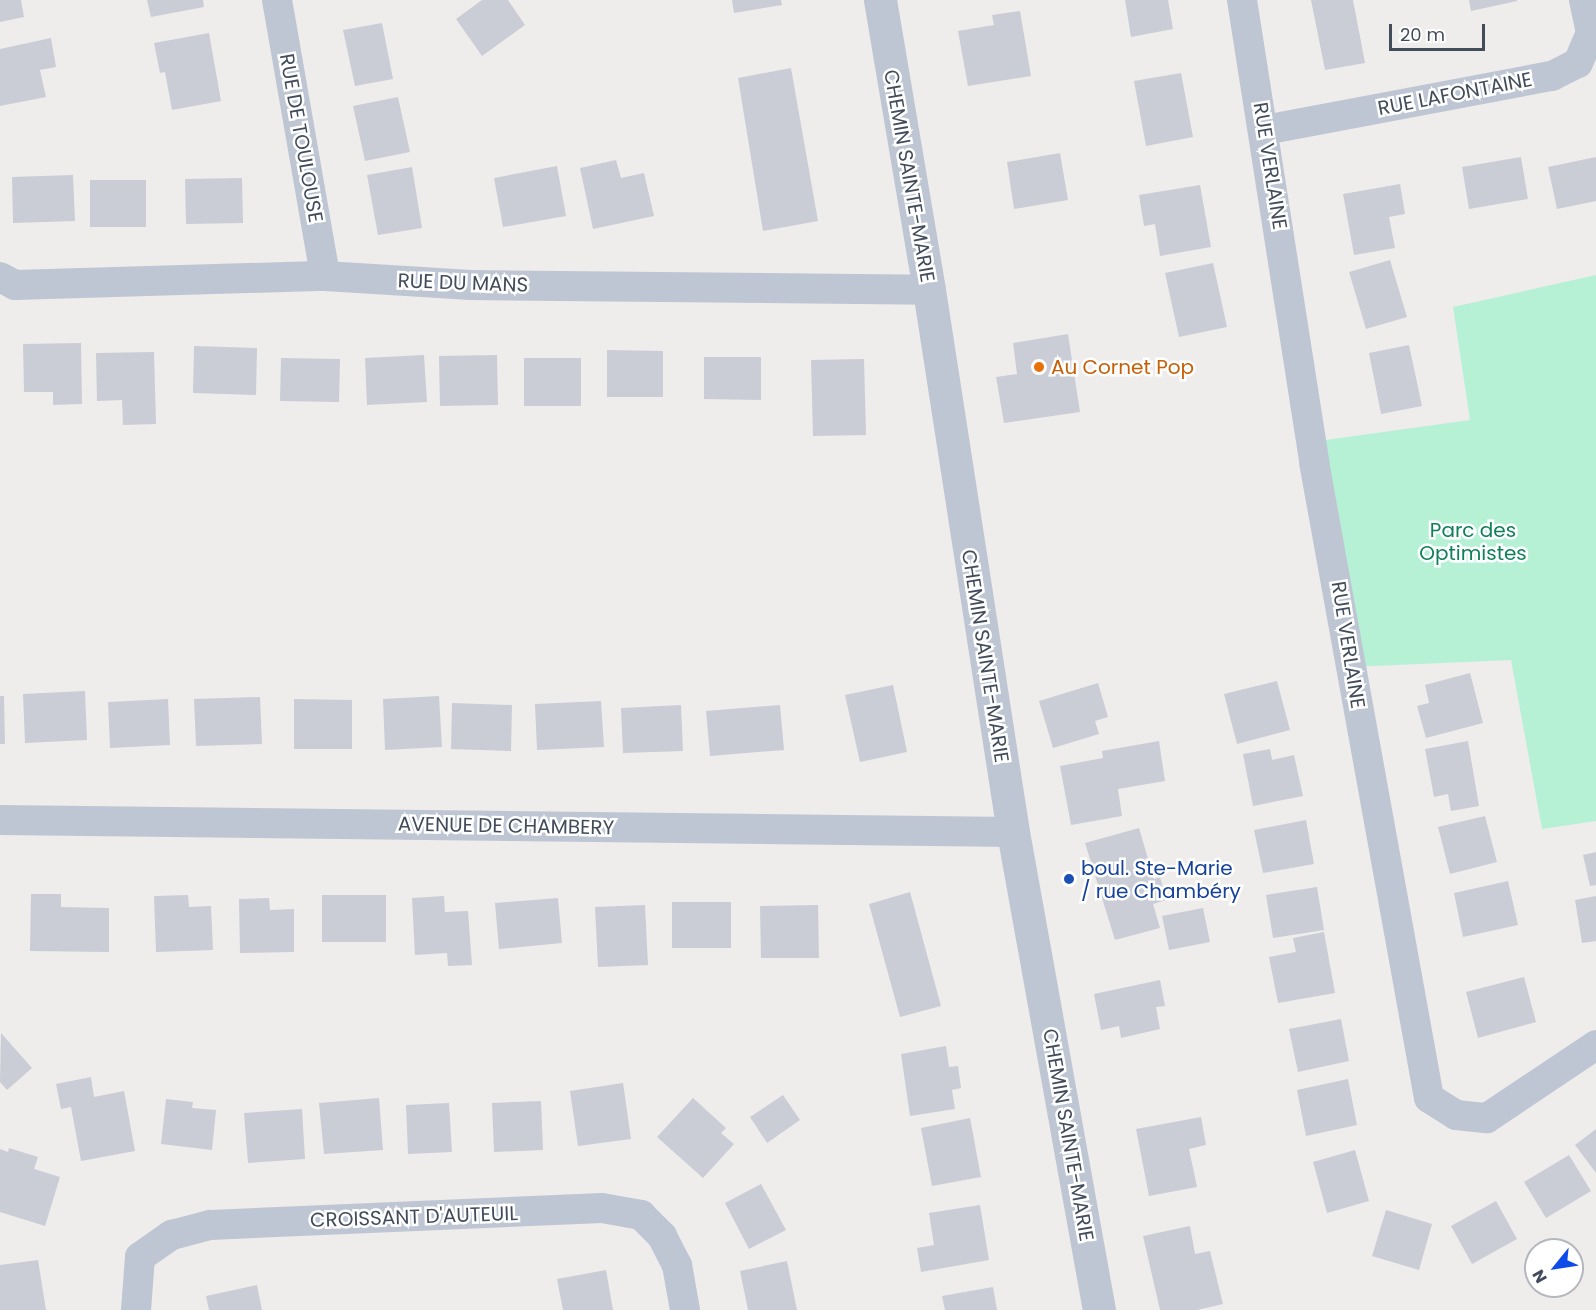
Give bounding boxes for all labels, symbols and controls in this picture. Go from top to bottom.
scale bar [1392,12,1488,50]
text: 20 m [1400,22,1445,47]
street label: RUE DE TOULOUSE [274,52,328,224]
street label: RUE LAFONTAINE [1376,67,1534,121]
street label: CHEMIN SAINTE-MARIE [878,68,940,284]
street label: RUE VERLAINE [1248,101,1292,231]
street label: RUE DU MANS [397,269,529,297]
place label: Au Cornet Pop [1051,355,1194,379]
marker: Au Cornet Pop [1032,360,1046,374]
park label: Parc des Optimistes [1419,518,1527,565]
street label: CHEMIN SAINTE-MARIE [956,548,1014,764]
street label: RUE VERLAINE [1326,580,1370,710]
street label: AVENUE DE CHAMBERY [398,812,614,840]
place label: boul. Ste-Marie / rue Chambéry [1081,856,1241,903]
marker: boul. Ste-Marie / rue Chambéry [1062,872,1076,886]
street label: CHEMIN SAINTE-MARIE [1037,1027,1099,1243]
street label: CROISSANT D'AUTEUIL [310,1201,518,1233]
north arrow [1524,1238,1584,1298]
text: N [1527,1265,1553,1287]

